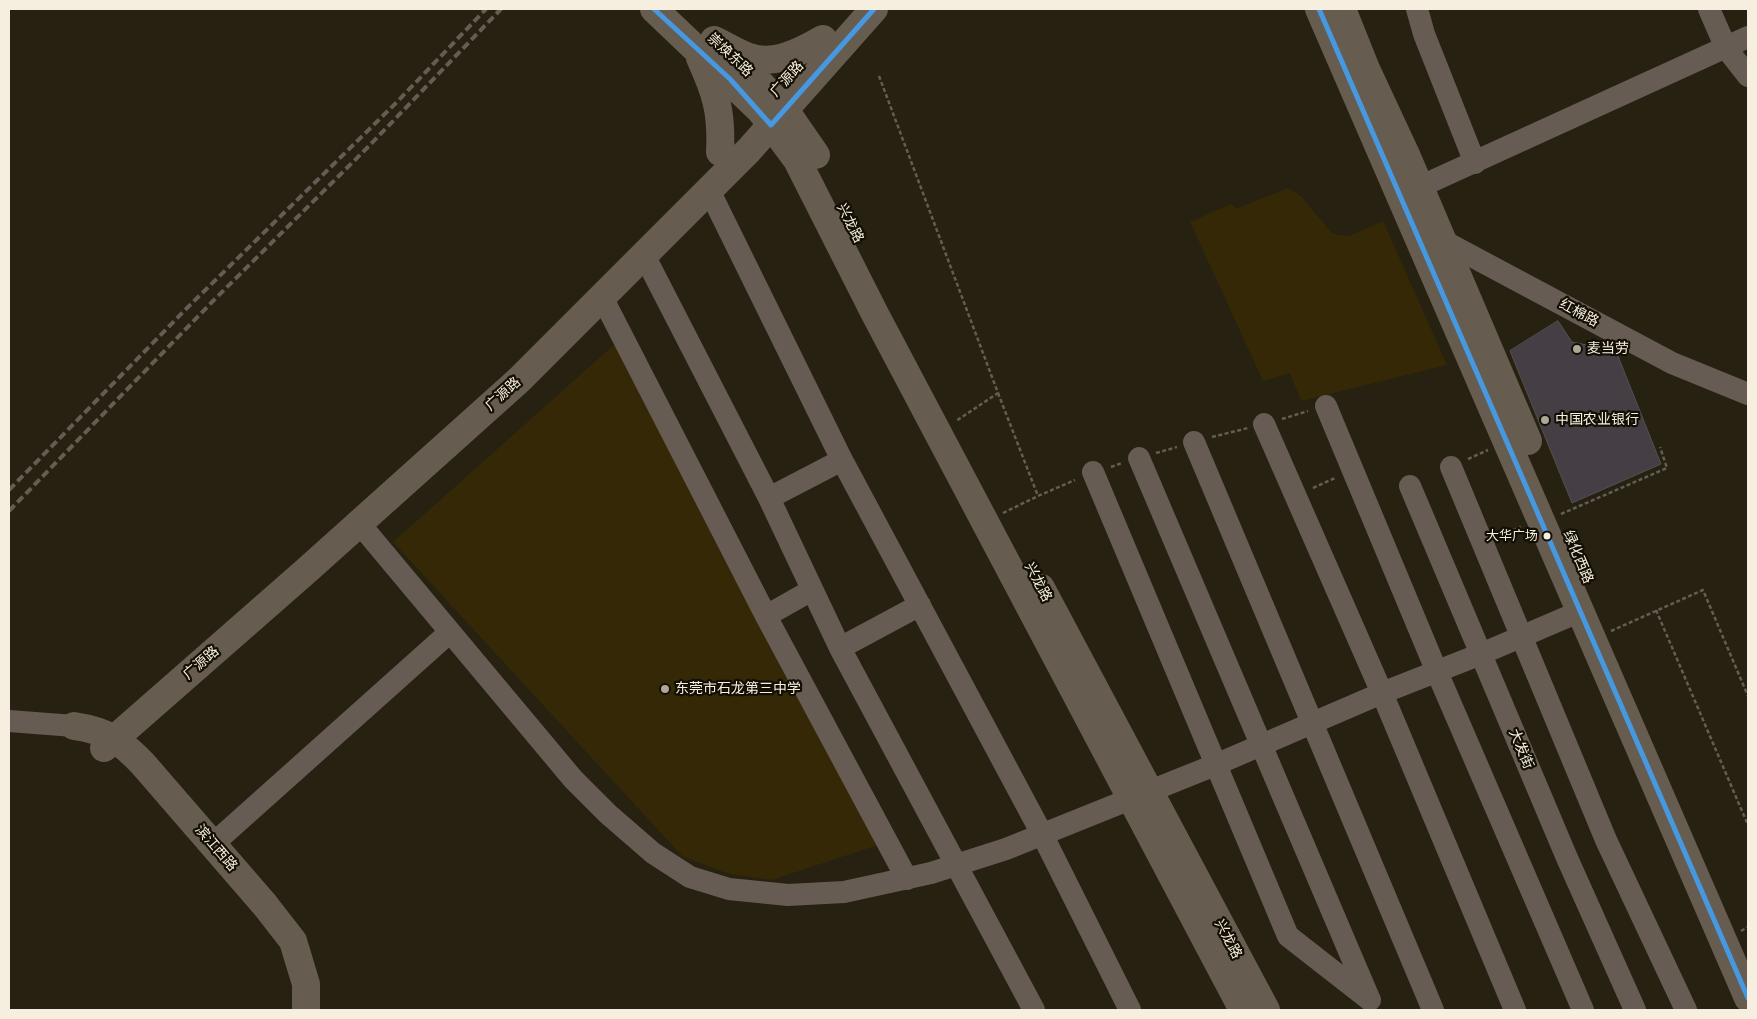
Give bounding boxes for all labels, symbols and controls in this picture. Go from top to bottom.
street label: 崇焕东路 [704,30,756,80]
street label: 广源路 [767,58,807,100]
street label: 兴龙路 [833,200,867,246]
street label: 红棉路 [1557,296,1601,330]
place label: 麦当劳 [1587,341,1629,357]
marker: 麦当劳 [1571,343,1583,355]
street label: 广源路 [482,374,524,414]
place label: 中国农业银行 [1555,412,1639,428]
marker: 中国农业银行 [1539,414,1551,426]
place label: 大华广场 [1486,528,1538,544]
street label: 绿化西路 [1559,528,1597,586]
marker: 大华广场 [1542,531,1552,541]
street label: 兴龙路 [1021,560,1055,604]
street label: 广源路 [180,643,222,683]
place label: 东莞市石龙第三中学 [675,681,801,697]
marker: 东莞市石龙第三中学 [659,683,671,695]
street label: 大发街 [1505,726,1537,772]
street label: 滨江西路 [191,821,241,875]
street label: 兴龙路 [1211,917,1245,961]

